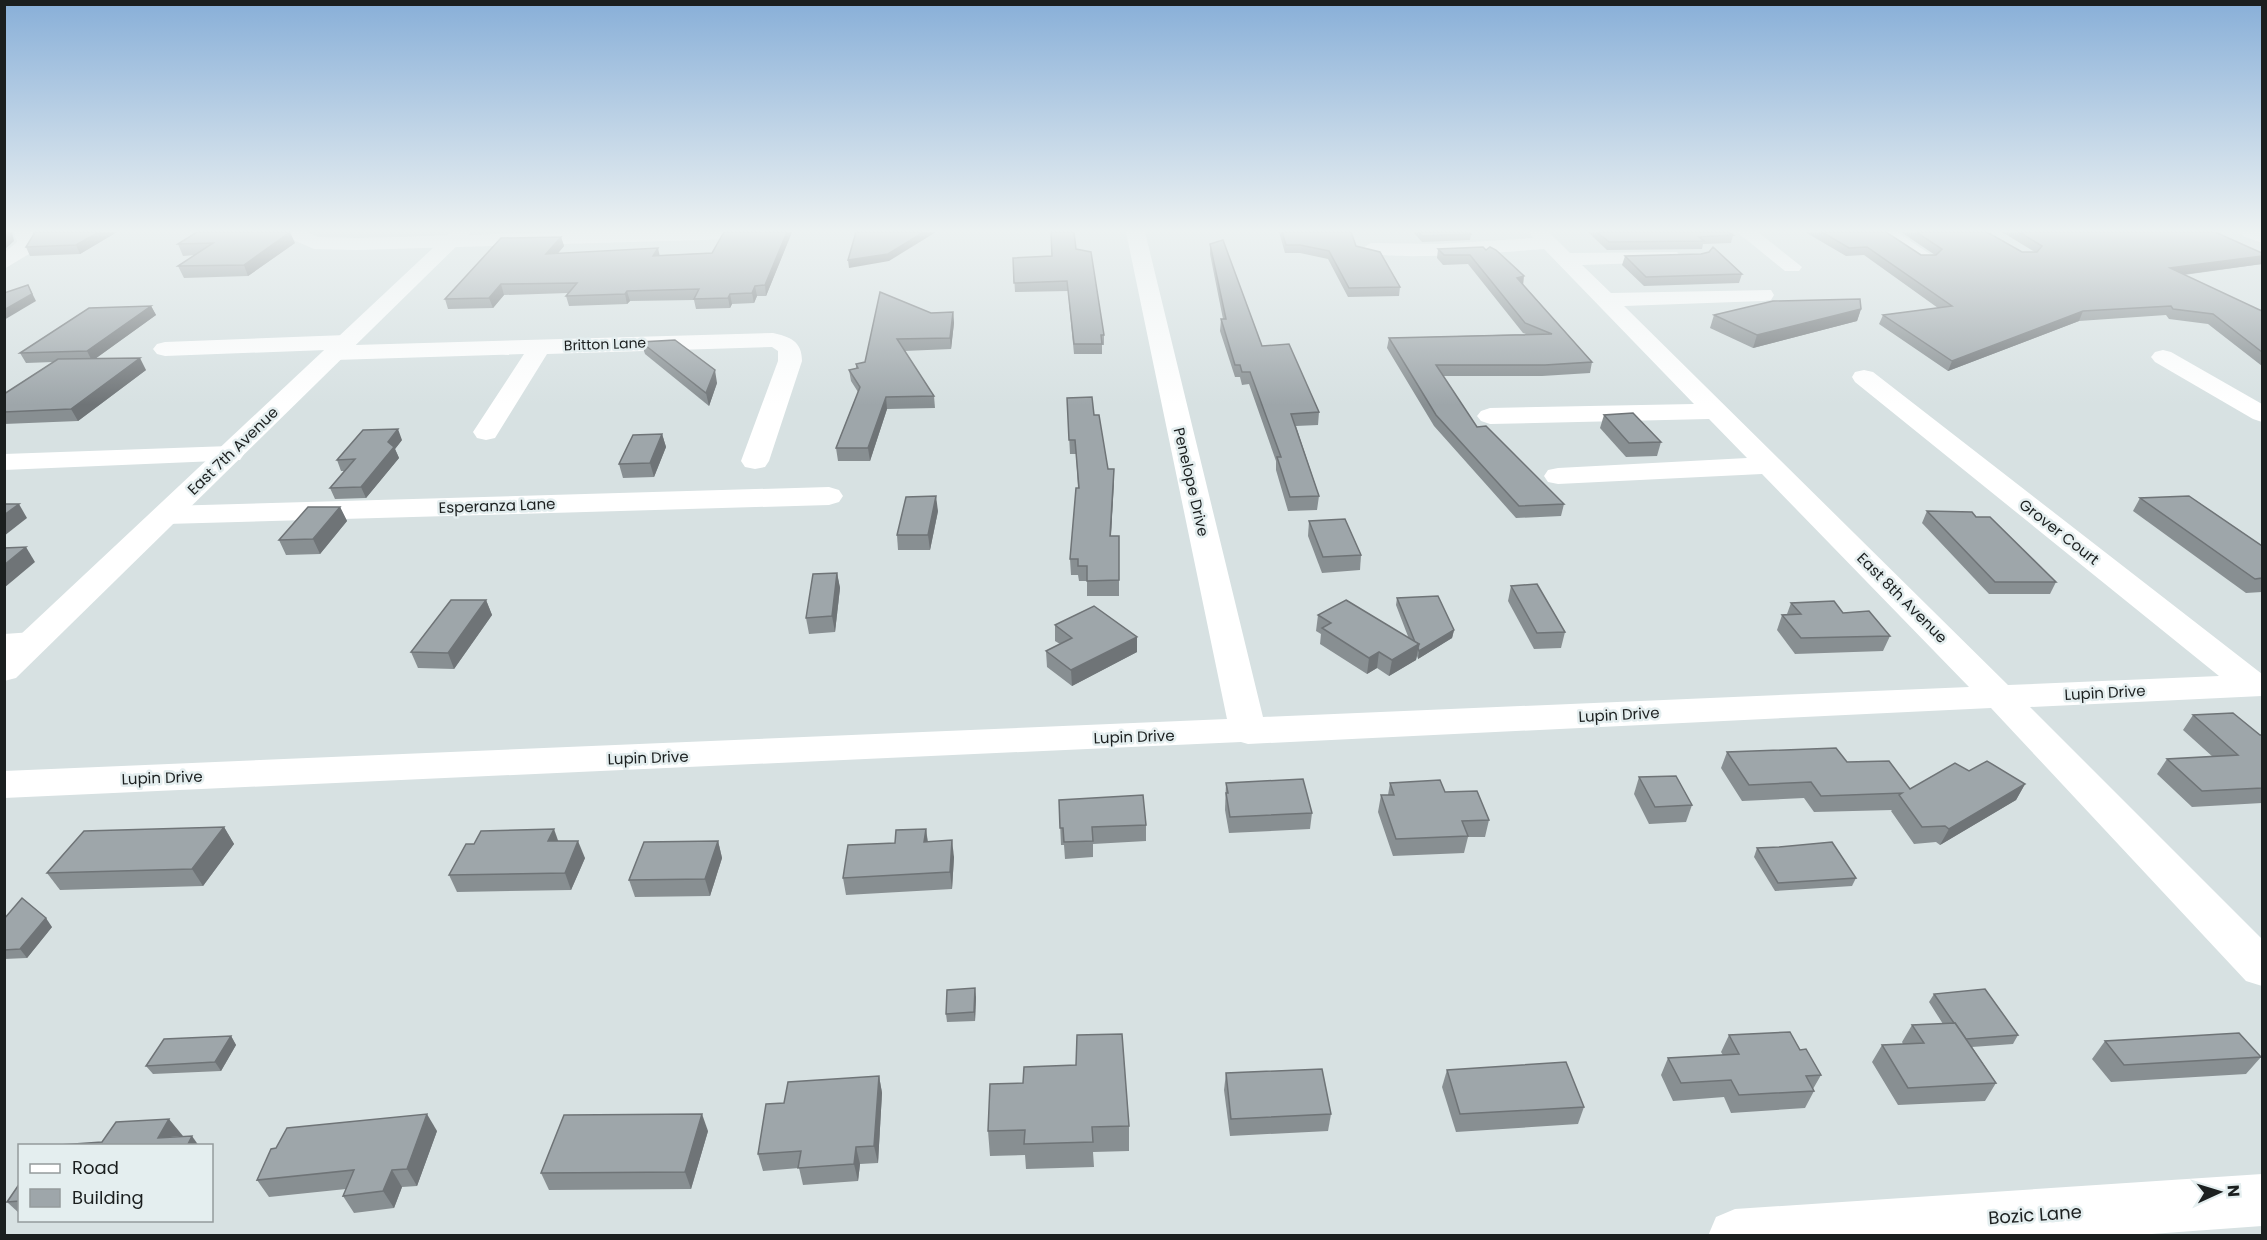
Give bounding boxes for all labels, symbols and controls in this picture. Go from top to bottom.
street label: Britton Lane [564,333,647,355]
street label: East 7th Avenue [183,402,283,499]
street label: Penelope Drive [1169,425,1214,538]
street label: Esperanza Lane [438,493,556,518]
street label: Grover Court [2015,494,2104,569]
street label: East 8th Avenue [1853,548,1952,647]
street label: Lupin Drive [2064,680,2146,705]
street label: Lupin Drive [1578,702,1660,727]
street label: Lupin Drive [1093,725,1175,748]
street label: Lupin Drive [607,746,689,769]
street label: Lupin Drive [121,766,203,789]
legend [18,1144,213,1222]
text: Road [72,1155,119,1180]
north arrow [2189,1162,2249,1222]
text: N [2222,1184,2245,1198]
text: Building [72,1185,144,1210]
street label: Bozic Lane [1987,1199,2082,1230]

